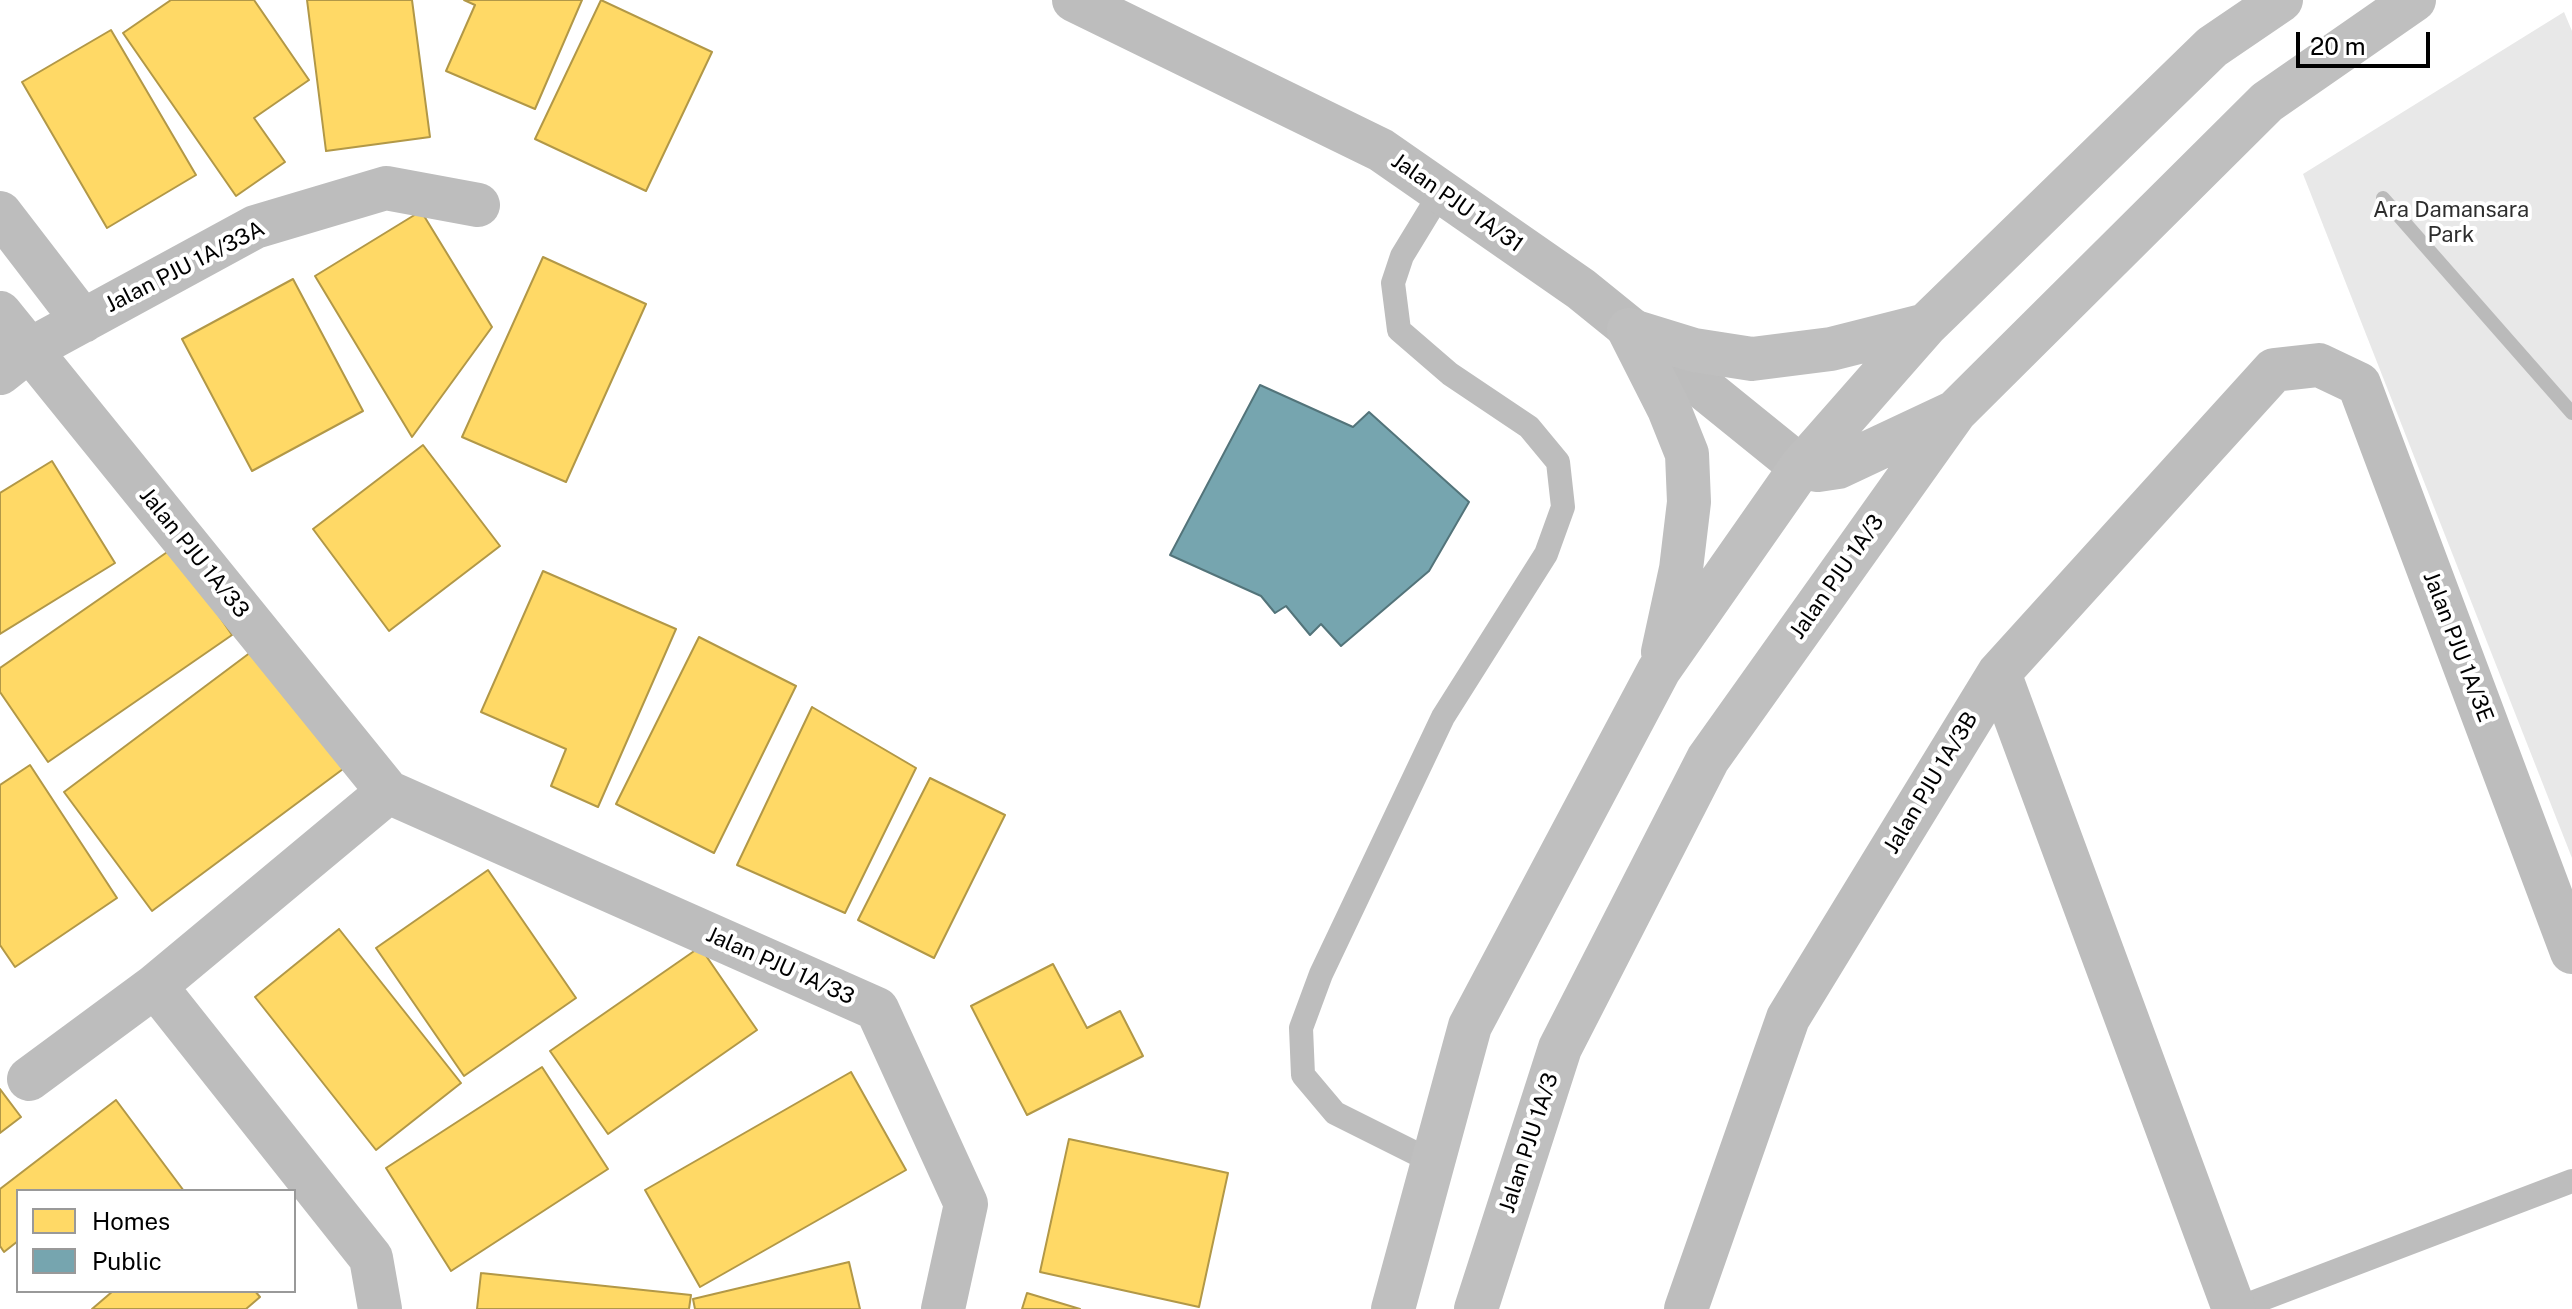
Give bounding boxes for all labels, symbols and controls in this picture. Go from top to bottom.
scale bar [2300,16,2434,66]
text: 20 m [2310,32,2366,60]
street label: Jalan PJU 1A/31 [1386,148,1528,258]
park label: Ara Damansara Park [2373,197,2529,248]
street label: Jalan PJU 1A/33A [101,215,269,319]
street label: Jalan PJU 1A/33 [134,483,254,623]
street label: Jalan PJU 1A/3 [1784,510,1890,644]
street label: Jalan PJU 1A/3E [2417,568,2499,726]
street label: Jalan PJU 1A/3B [1878,707,1984,859]
street label: Jalan PJU 1A/33 [702,922,858,1010]
street label: Jalan PJU 1A/3 [1494,1070,1564,1216]
legend [16,1189,296,1293]
text: Homes [92,1207,170,1235]
text: Public [92,1247,162,1275]

